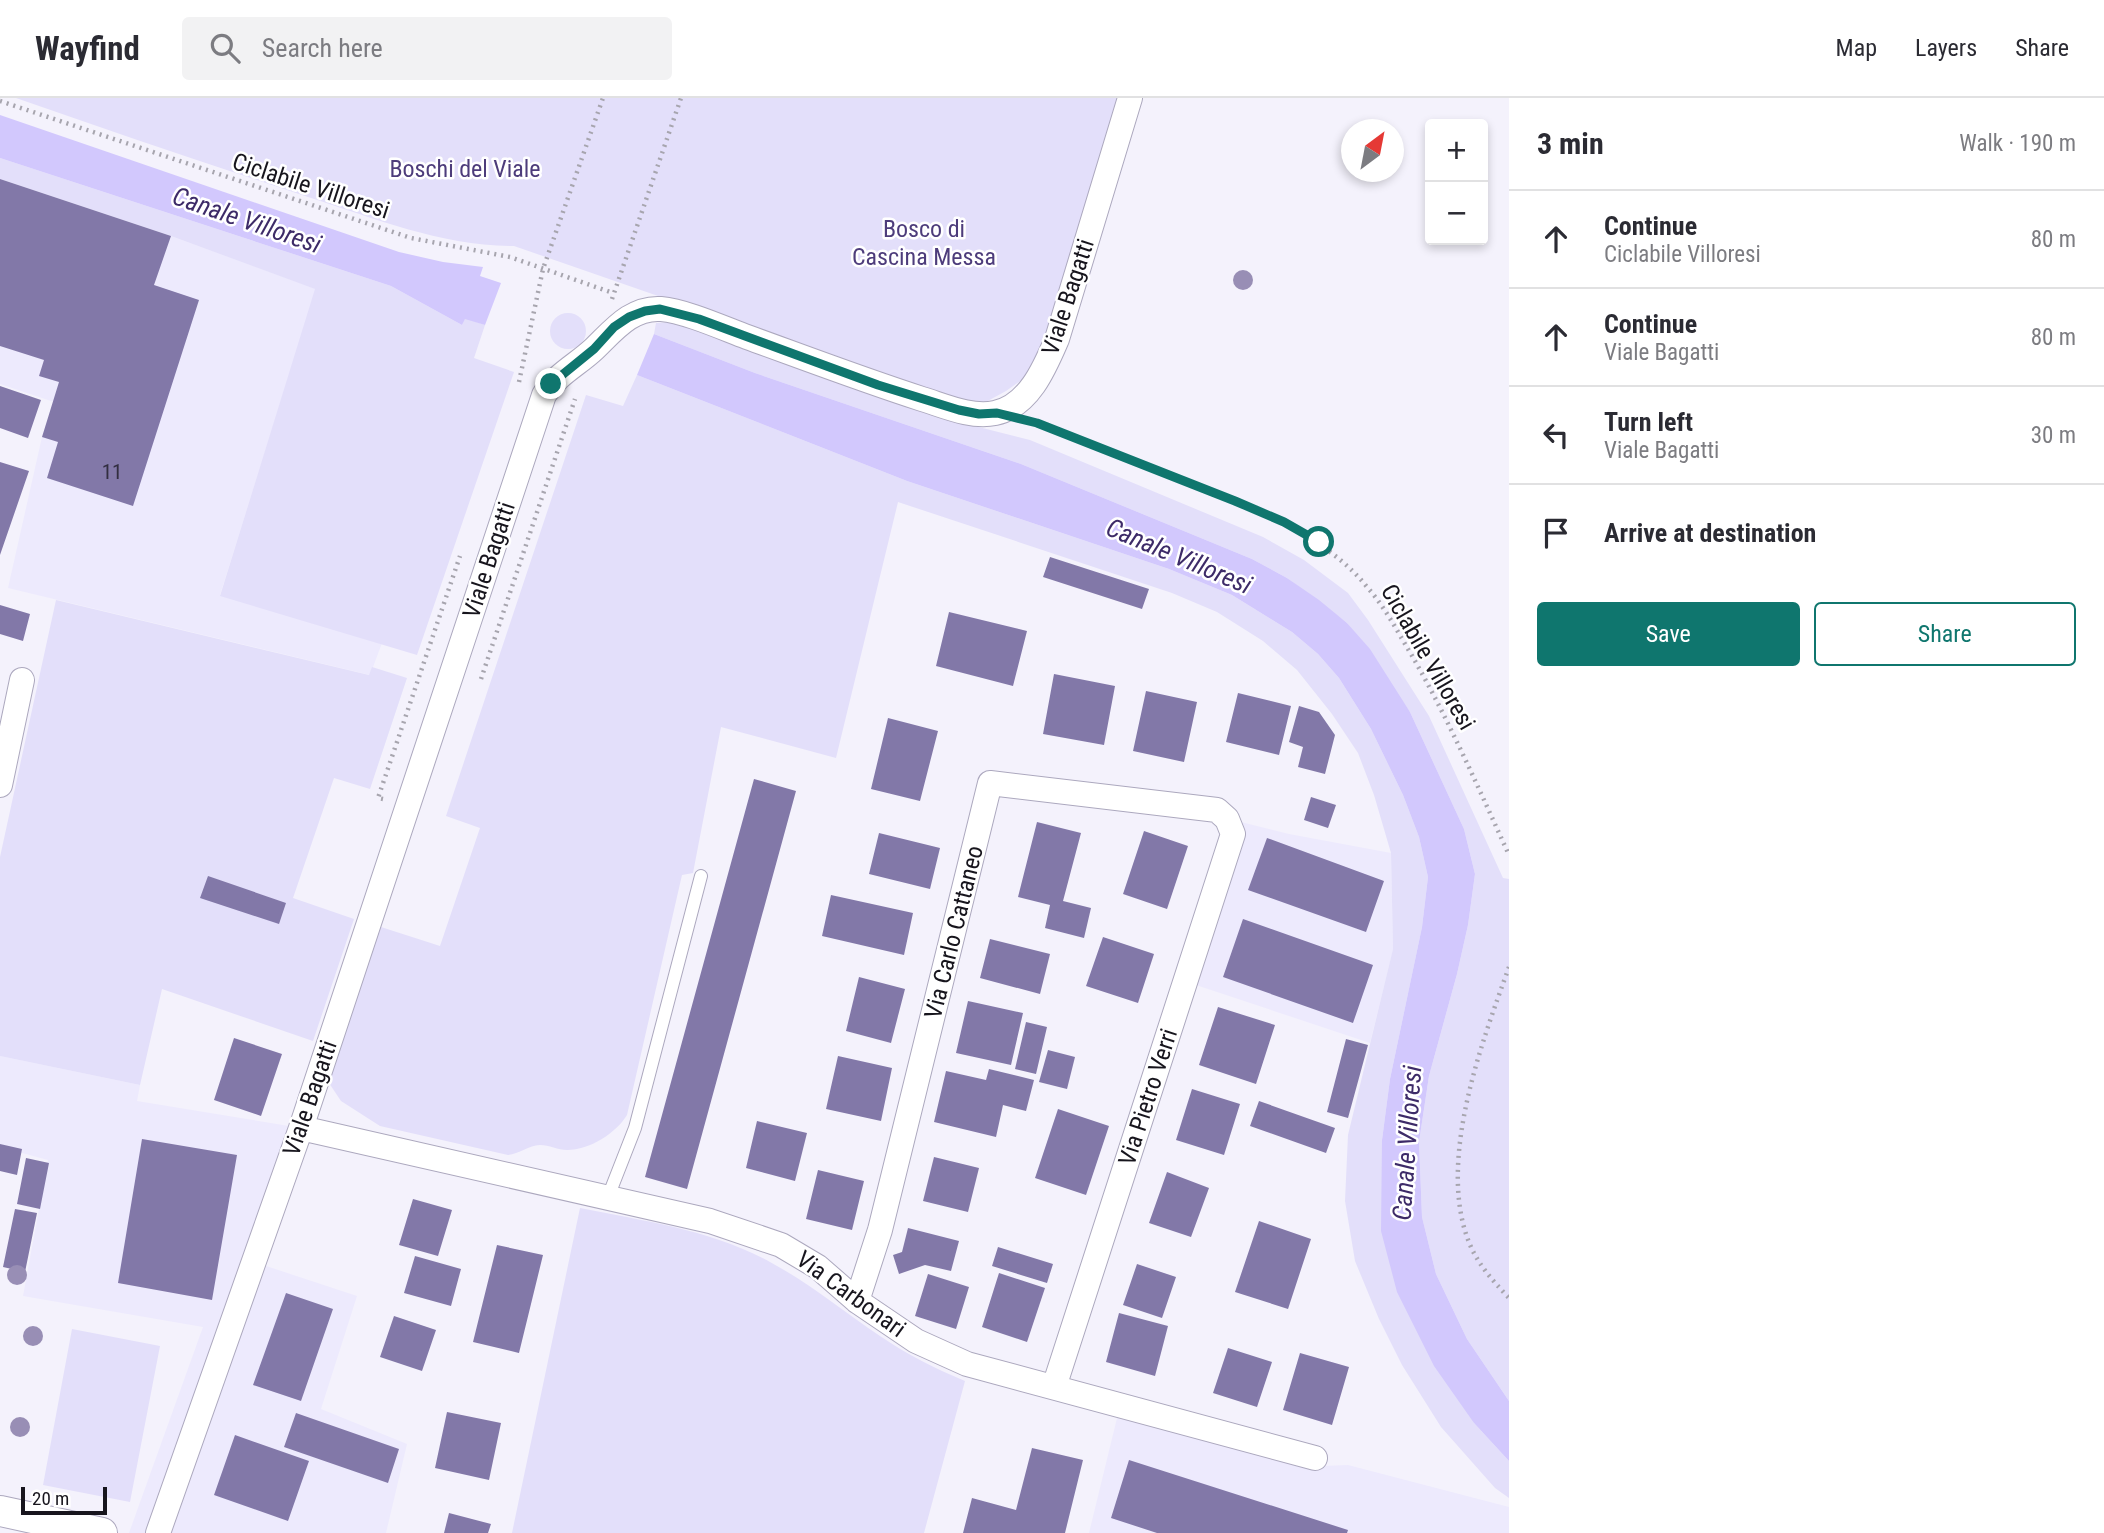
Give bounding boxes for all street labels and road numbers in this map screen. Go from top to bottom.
street label: Ciclabile Villoresi [229,147,393,225]
street label: Viale Bagatti [1036,235,1100,359]
street label: Viale Bagatti [457,498,521,622]
street label: Ciclabile Villoresi [1375,579,1481,735]
street label: Via Carlo Cattaneo [919,843,989,1021]
street label: Via Pietro Verri [1113,1025,1183,1169]
street label: Viale Bagatti [277,1037,343,1159]
street label: Via Carbonari [791,1245,911,1343]

